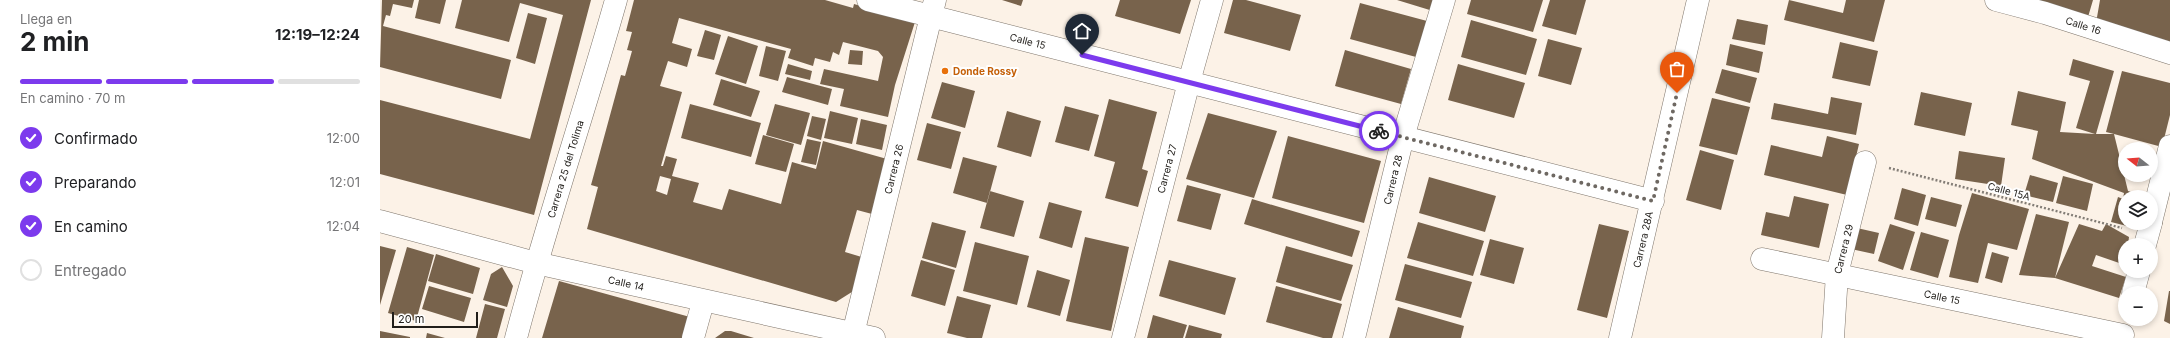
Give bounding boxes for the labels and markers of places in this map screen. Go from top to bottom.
pin [1065,14,1099,55]
pin [1660,52,1694,93]
place label: Donde Rossy [953,65,1017,78]
marker: Donde Rossy [940,66,950,76]

